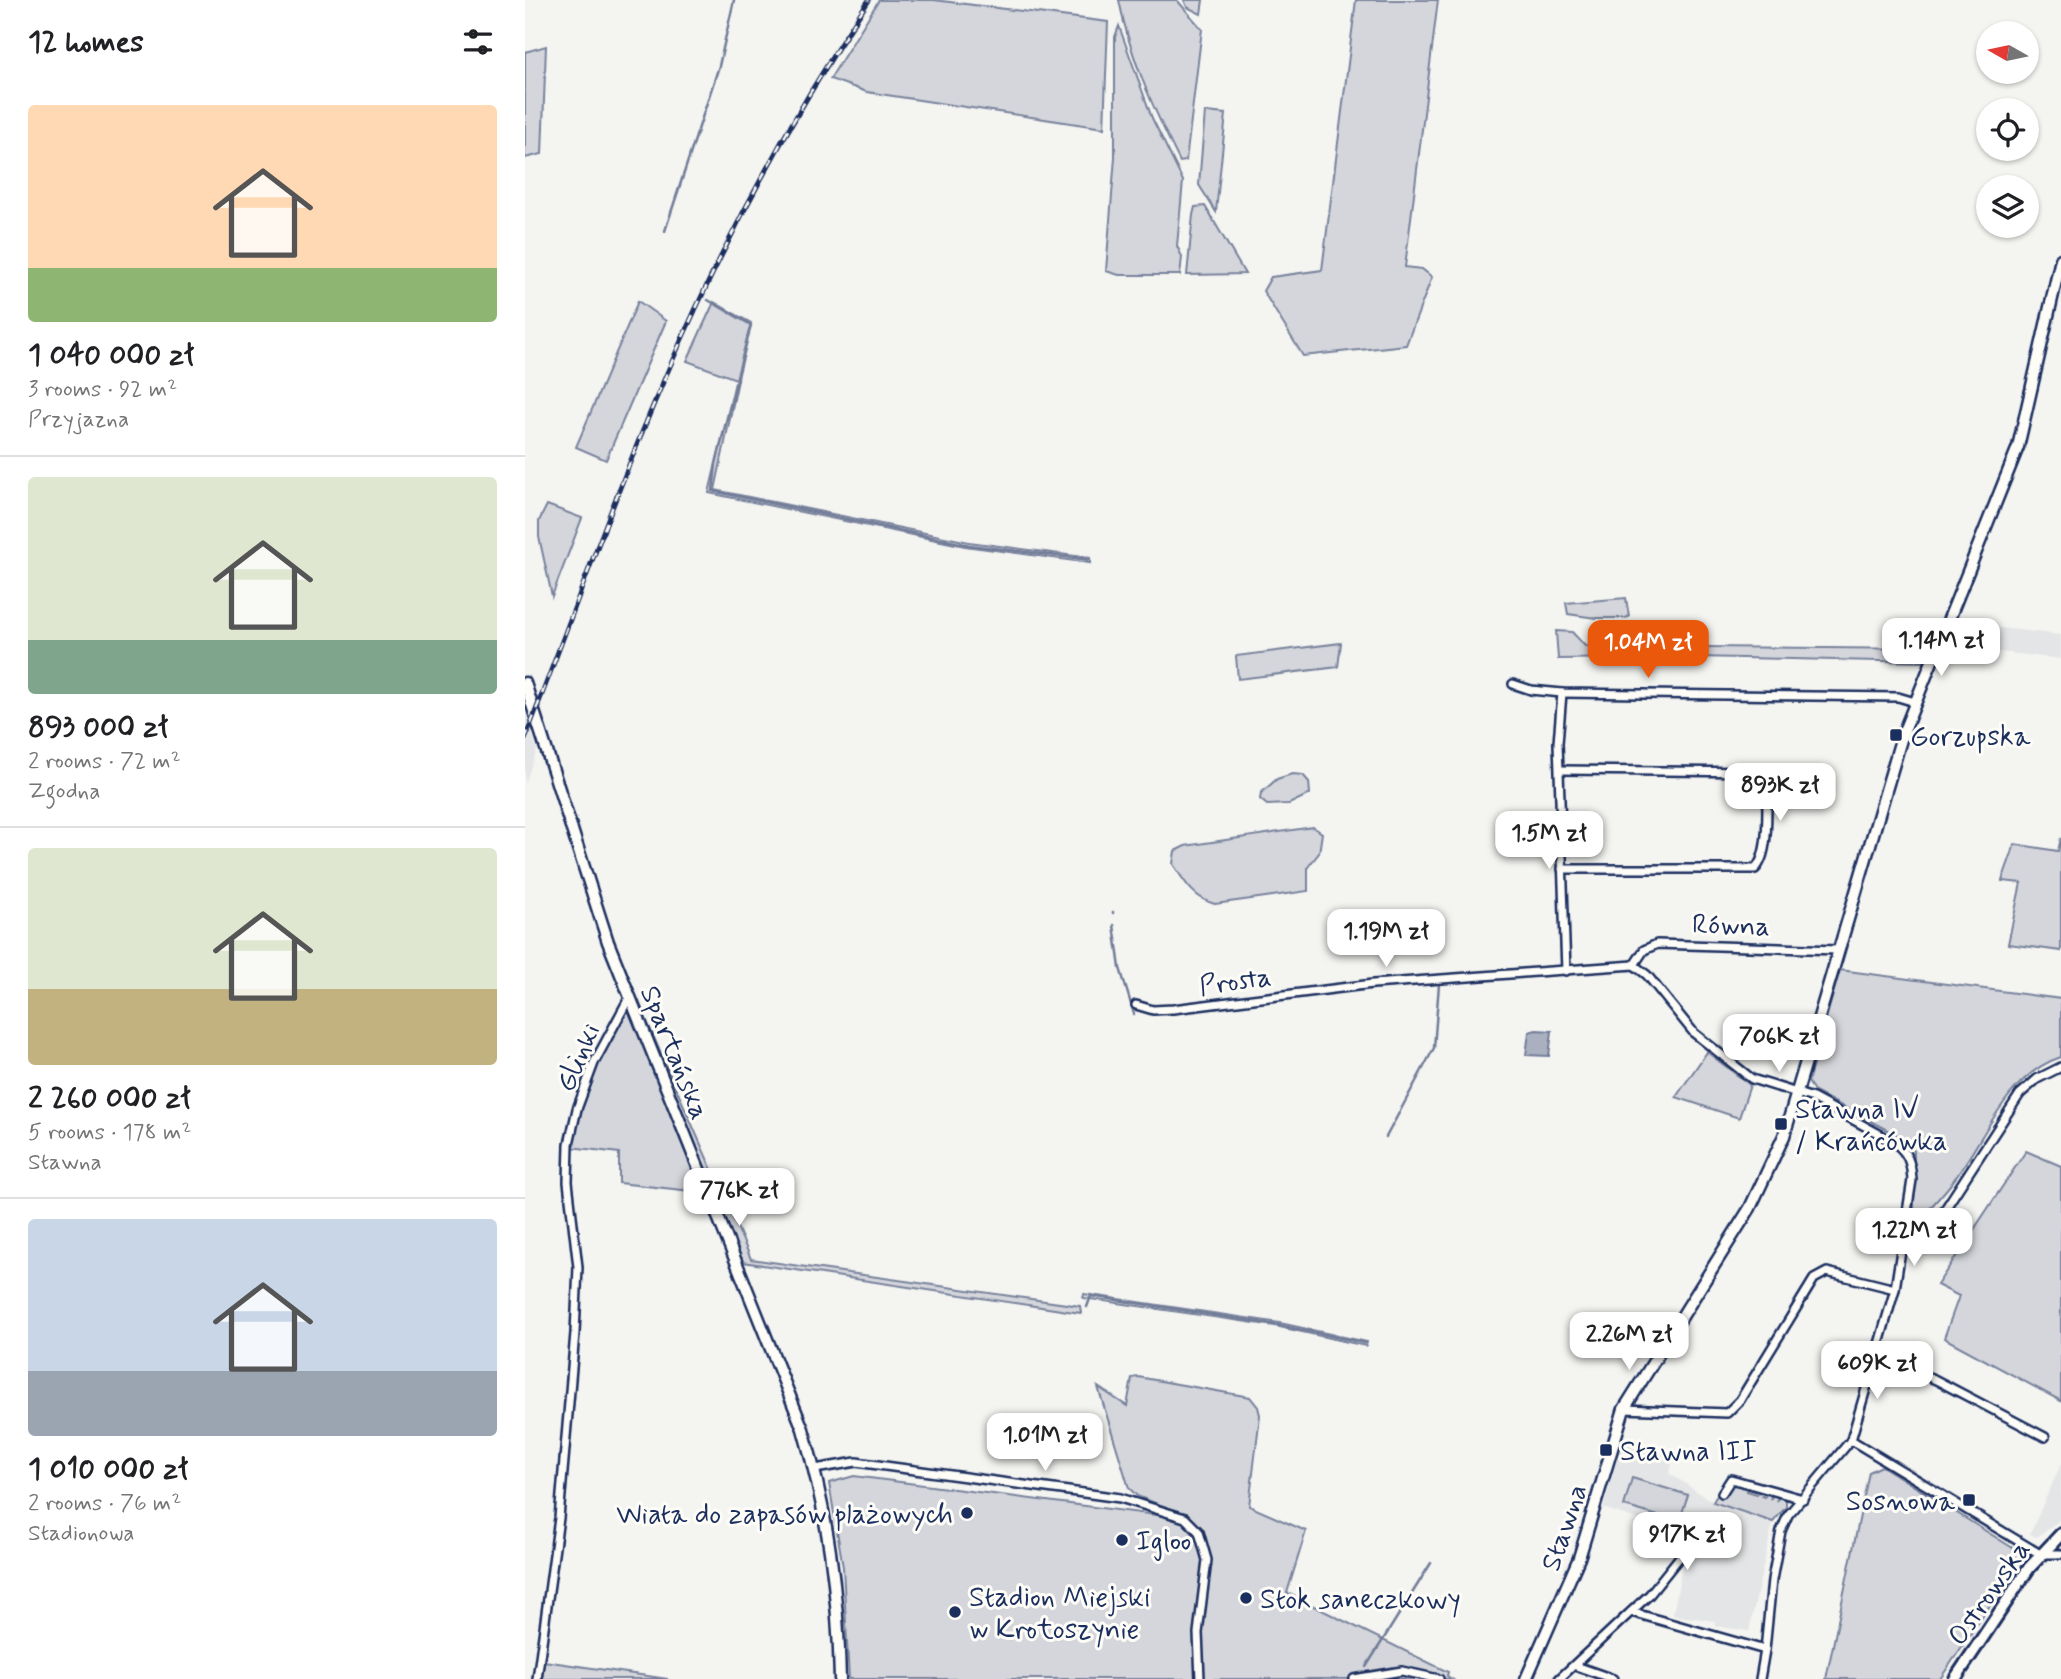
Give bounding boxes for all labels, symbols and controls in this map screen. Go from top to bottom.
north arrow [1976,21,2039,84]
map controls [1976,21,2039,238]
text: 12 homes [28,23,144,62]
icon: filters [459,23,497,61]
button: locate [1976,98,2039,161]
icon: home [200,150,326,276]
button: layers [1976,175,2039,238]
text: 1 040 000 zł [28,336,194,375]
text: 3 rooms · 92 m² [28,375,177,405]
text: Przyjazna [28,405,129,435]
icon: home [200,522,326,648]
pin: 1.14M zł [1869,618,2013,678]
pin: 1.04M zł [1576,620,1720,680]
text: 1.14M zł [1898,626,1984,656]
text: 1.04M zł [1604,628,1692,658]
text: 893 000 zł [28,708,168,747]
place label: Gorzupska [1910,719,2031,756]
marker: Gorzupska [1888,727,1904,743]
text: 2 rooms · 72 m² [28,747,181,777]
pin: 893K zł [1715,764,1845,823]
text: 893K zł [1741,771,1819,801]
text: Zgodna [28,777,100,807]
pin: 1.5M zł [1484,812,1614,871]
text: 1.5M zł [1511,819,1587,849]
icon: home [200,893,326,1019]
street label: Równa [1691,907,1770,946]
pin: 1.19M zł [1314,909,1458,969]
text: 1.19M zł [1343,917,1429,947]
street label: Prosta [1197,959,1274,1006]
street label: Spartańska [630,980,717,1125]
pin: 706K zł [1714,1014,1844,1074]
street label: Glinki [548,1018,610,1098]
text: 706K zł [1739,1022,1819,1052]
text: 2 260 000 zł [28,1079,191,1118]
place label: Stawna IV / Krańcówka [1795,1092,1948,1161]
marker: Stawna IV / Krańcówka [1773,1116,1789,1132]
text: 5 rooms · 178 m² [28,1118,191,1148]
text: Stawna [28,1148,102,1178]
pin: 776K zł [674,1168,804,1228]
text: 776K zł [699,1176,779,1206]
pin: 1.22M zł [1842,1208,1986,1268]
text: 1.22M zł [1871,1216,1957,1246]
icon: home [200,1264,326,1390]
pin: 2.26M zł [1557,1312,1701,1372]
text: 2.26M zł [1586,1320,1672,1350]
pin: 609K zł [1812,1342,1942,1401]
text: 609K zł [1837,1349,1917,1379]
pin: 1.01M zł [973,1414,1117,1473]
text: 1.01M zł [1003,1421,1087,1451]
place label: Stawna III [1620,1434,1757,1471]
marker: Stawna III [1598,1442,1614,1458]
text: 1 010 000 zł [28,1450,188,1489]
street label: Stawna [1533,1479,1597,1576]
place label: Sosnowa [1846,1484,1955,1521]
text: 2 rooms · 76 m² [28,1489,181,1519]
marker: Sosnowa [1961,1492,1977,1508]
place label: Wiata do zapasów plażowych [616,1497,953,1534]
marker: Wiata do zapasów plażowych [959,1505,975,1521]
pin: 917K zł [1622,1512,1752,1572]
text: Stadionowa [28,1519,135,1549]
text: 917K zł [1649,1520,1725,1550]
place label: Igloo [1136,1524,1191,1561]
marker: Igloo [1114,1532,1130,1548]
street label: Ostrowska [1940,1533,2040,1654]
place label: Stadion Miejski w Krotoszynie [969,1580,1150,1649]
place label: Stok saneczkowy [1260,1582,1461,1619]
marker: Stok saneczkowy [1238,1590,1254,1606]
marker: Stadion Miejski w Krotoszynie [947,1604,963,1620]

